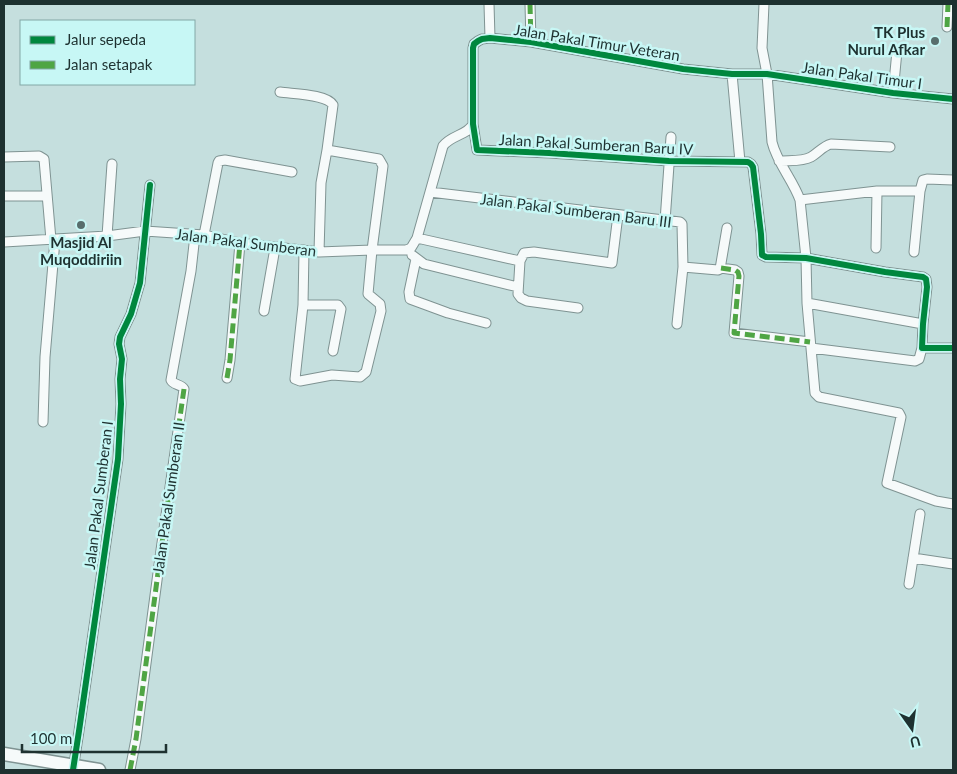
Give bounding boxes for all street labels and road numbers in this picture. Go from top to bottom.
street label: Jalan Pakal Timur Veteran [513,20,681,64]
street label: Jalan Pakal Timur I [801,58,923,92]
street label: Jalan Pakal Sumberan Baru IV [498,130,694,158]
street label: Jalan Pakal Sumberan Baru III [479,189,673,231]
street label: Jalan Pakal Sumberan [175,224,317,260]
street label: Jalan Pakal Sumberan I [80,420,116,570]
street label: Jalan Pakal Sumberan II [148,421,188,575]

